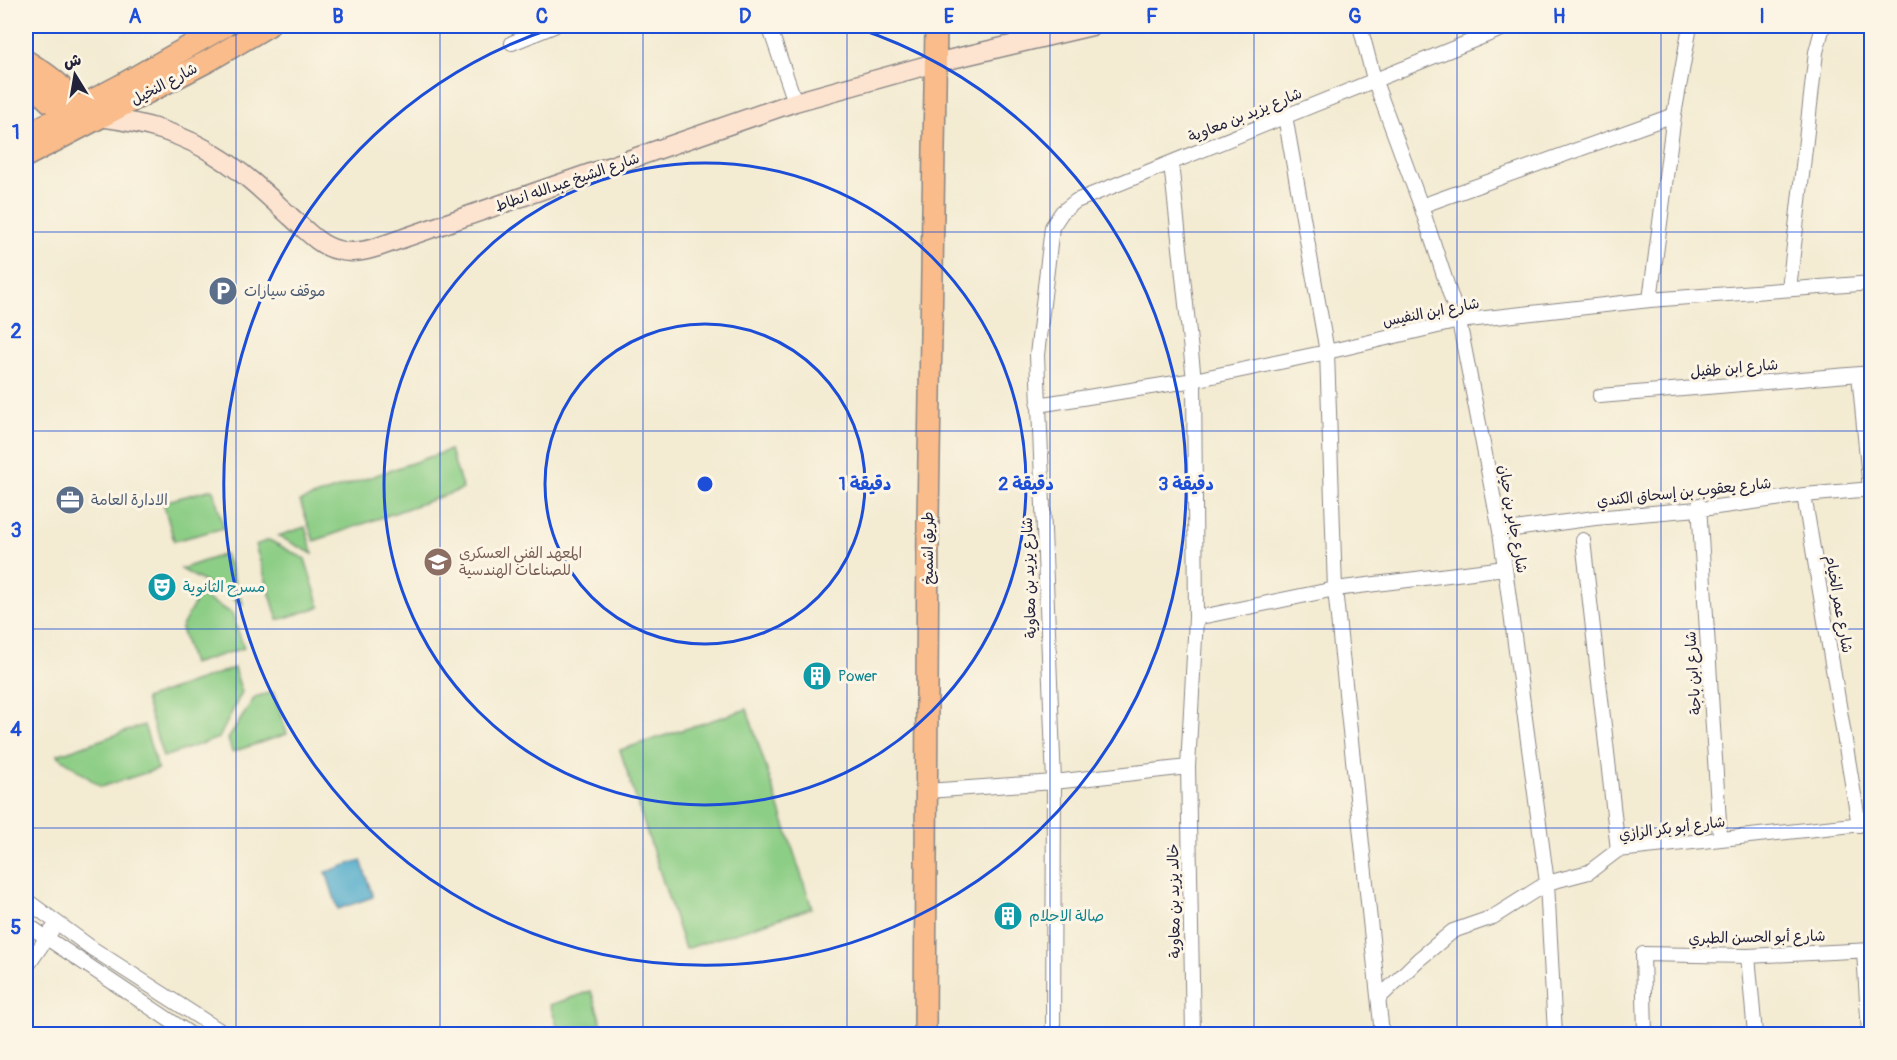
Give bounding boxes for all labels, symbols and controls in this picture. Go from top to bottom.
text: A [129,4,142,29]
text: B [332,4,344,29]
text: C [536,4,548,29]
text: D [739,4,752,29]
text: E [944,4,955,29]
text: F [1146,4,1158,29]
text: G [1348,4,1362,29]
text: H [1553,4,1566,29]
text: I [1759,4,1765,29]
north arrow [45,45,105,105]
text: ش [62,50,83,73]
street label: شارع النخيل [128,59,201,110]
street label: شارع يزيد بن معاوية [1185,84,1305,147]
text: 1 [12,120,20,145]
street label: شارع الشيخ عبدالله انطاط [492,149,642,216]
parking icon: موقف سيارات [207,275,239,307]
place label: موقف سيارات [244,282,326,301]
street label: شارع ابن النفيس [1381,294,1481,331]
text: 2 [10,319,22,344]
street label: شارع ابن طفيل [1689,355,1779,382]
street label: شارع جابر بن حيان [1494,463,1531,575]
text: 1 دقيقة [839,473,891,496]
text: 2 دقيقة [998,473,1054,496]
text: 3 دقيقة [1158,473,1214,496]
centre of rings [695,474,715,494]
street label: شارع يعقوب بن إسحاق الكندي [1596,474,1772,512]
office icon: الادارة العامة [54,484,86,516]
place label: الادارة العامة [91,491,168,510]
street label: طريق اشميخ [919,511,938,585]
street label: شارع يزيد بن معاوية [1018,517,1041,639]
text: 3 [10,518,22,543]
place label: المعهد الفني العسكري للصناعات الهندسية [459,544,582,580]
school or university icon: المعهد الفني العسكري للصناعات الهندسية [422,546,454,578]
street label: شارع عمر الخيام [1819,554,1856,655]
theatre icon: مسرح الثانوية [146,571,178,603]
place label: مسرح الثانوية [183,578,265,597]
street label: شارع ابن باجة [1681,631,1706,715]
building icon: Power [801,660,833,692]
place label: Power [838,667,878,686]
text: 4 [10,717,22,742]
street label: شارع أبو بكر الرازي [1618,813,1727,845]
street label: خالد يزيد بن معاوية [1164,843,1185,959]
building icon: صالة الاحلام [992,900,1024,932]
place label: صالة الاحلام [1029,907,1104,927]
text: 5 [11,915,22,940]
street label: شارع أبو الحسن الطبري [1688,927,1826,949]

